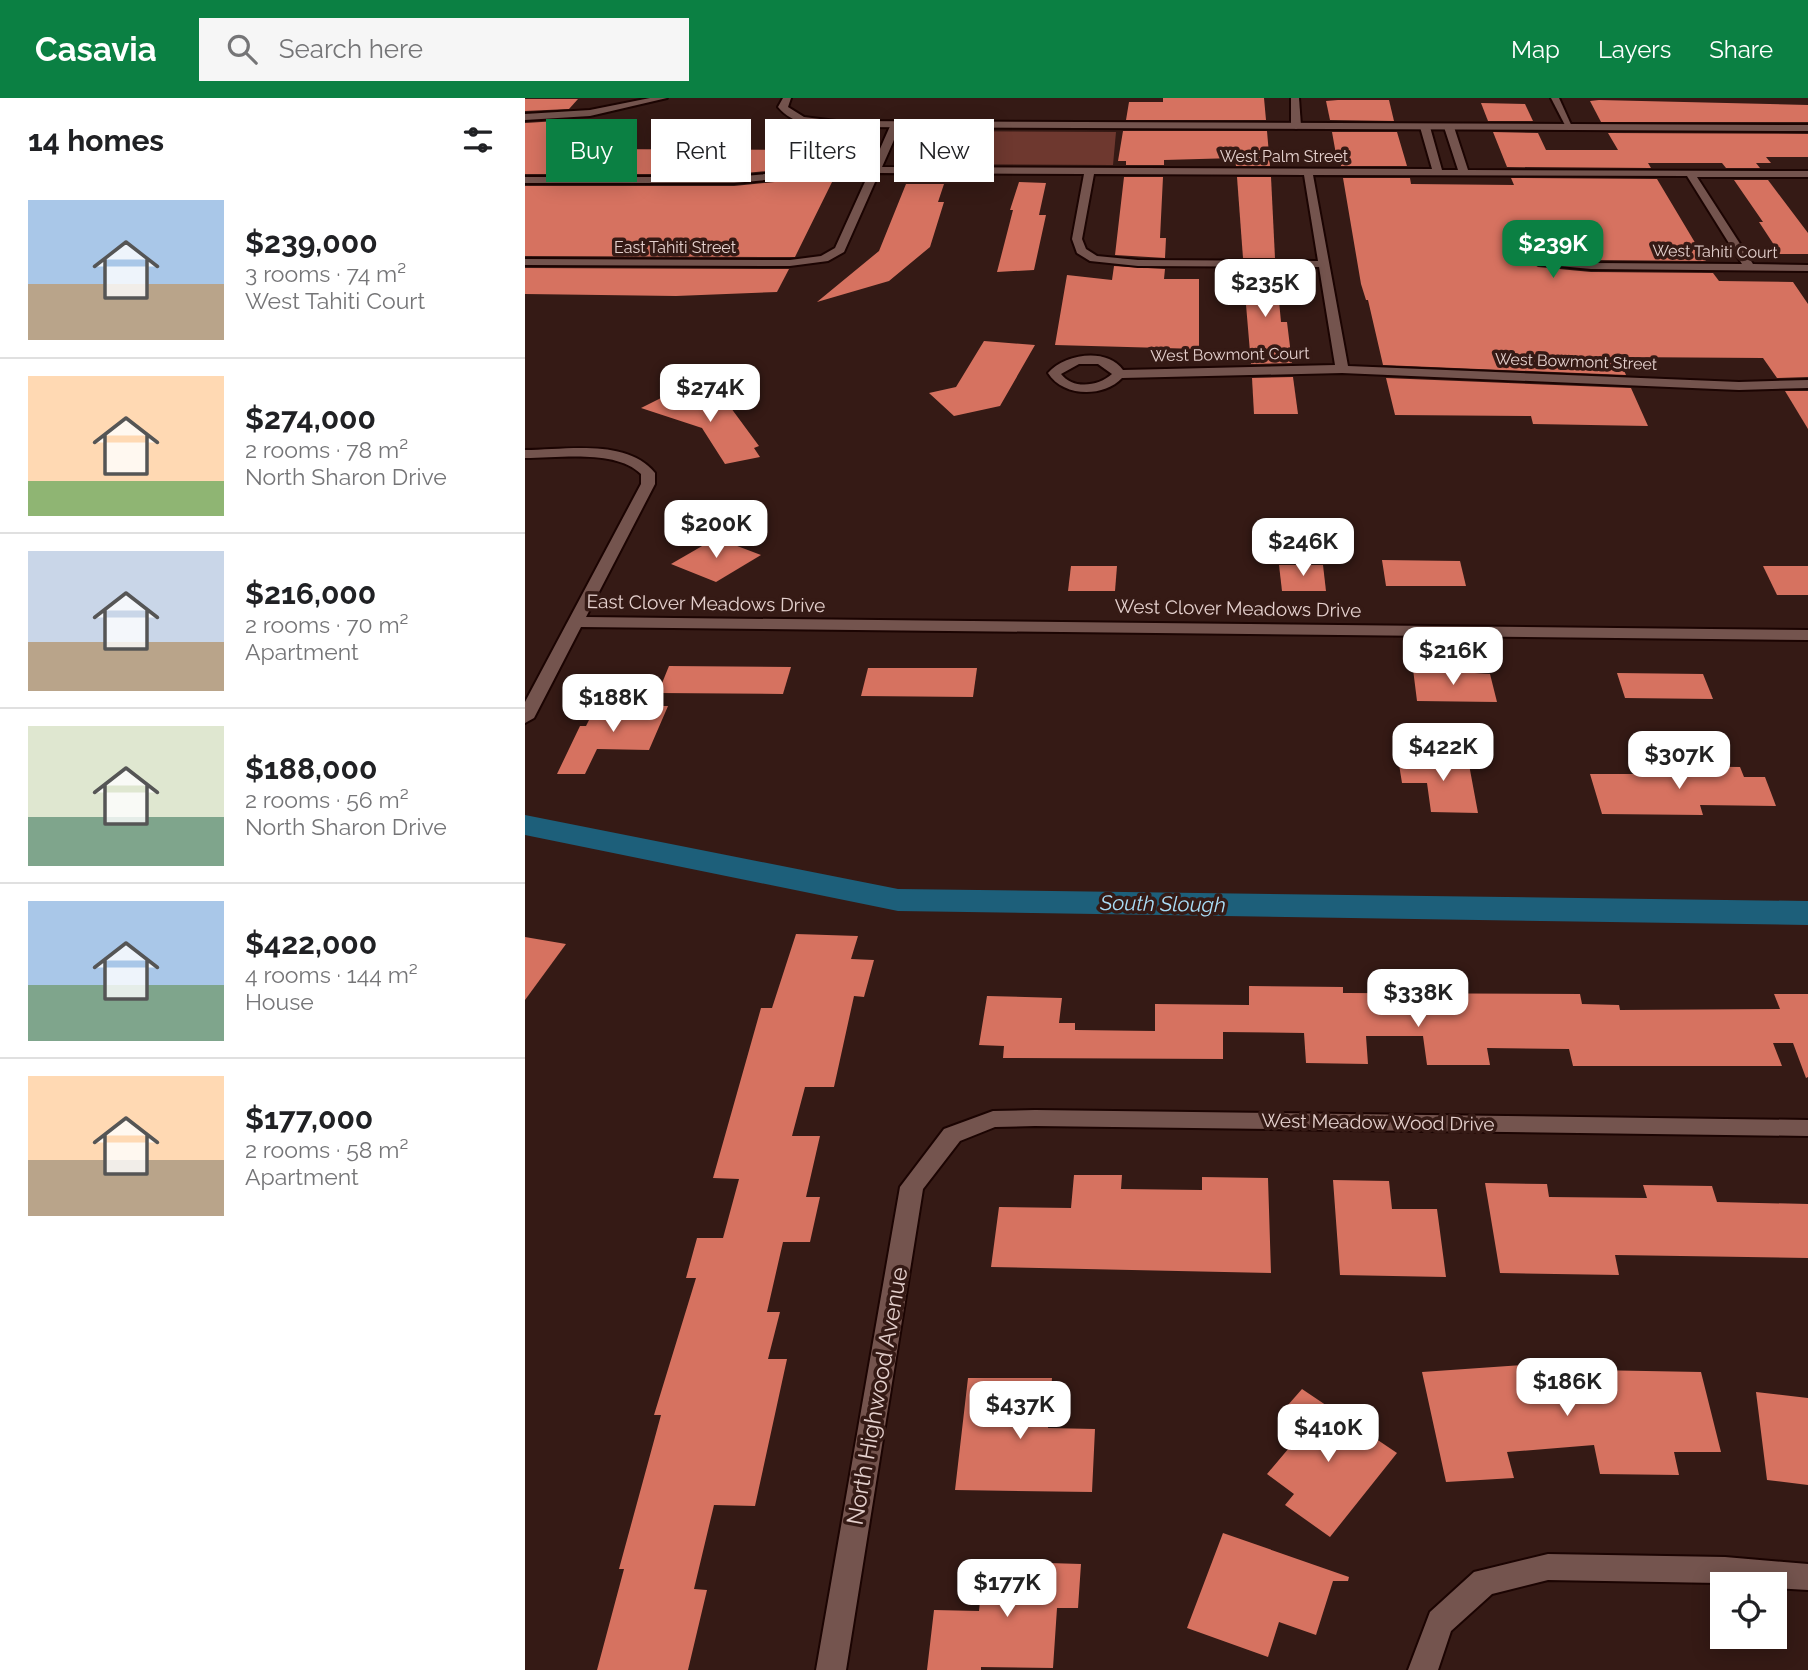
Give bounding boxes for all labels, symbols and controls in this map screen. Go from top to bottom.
search box [199,18,689,81]
text: Casavia [35,30,157,69]
icon: search [223,30,261,68]
text: Search here [279,34,423,64]
text: Map [1511,35,1560,64]
text: Layers [1598,35,1671,64]
text: Share [1709,35,1773,64]
chip: Buy [546,119,637,182]
chip: Rent [651,119,751,182]
chip: Filters [765,119,880,182]
chip: New [894,119,994,182]
icon: filters [459,121,497,159]
text: 14 homes [28,123,164,158]
street label: West Palm Street [1220,147,1349,166]
pin: $239K [1504,220,1602,280]
text: $239,000 [245,225,378,260]
icon: home [84,228,168,312]
text: $239K [1518,229,1588,256]
street label: East Tahiti Street [614,238,737,257]
street label: West Tahiti Court [1652,241,1778,262]
text: 3 rooms · 74 m² [245,260,406,287]
pin: $235K [1216,260,1314,319]
text: $235K [1231,268,1299,295]
text: West Tahiti Court [245,287,425,314]
street label: West Bowmont Court [1150,344,1310,365]
street label: West Bowmont Street [1495,349,1658,374]
pin: $274K [661,364,759,424]
text: $274K [676,373,744,400]
text: $274,000 [245,401,376,436]
icon: home [84,404,168,488]
text: 2 rooms · 78 m² [245,436,408,463]
text: North Sharon Drive [245,463,447,490]
pin: $200K [667,500,765,560]
text: $200K [680,509,752,536]
pin: $246K [1254,518,1352,578]
text: $246K [1268,527,1338,554]
text: $216,000 [245,576,376,611]
icon: home [84,579,168,663]
street label: East Clover Meadows Drive [586,590,826,616]
street label: West Clover Meadows Drive [1114,595,1362,621]
text: 2 rooms · 70 m² [245,611,408,638]
pin: $216K [1404,628,1502,687]
text: $216K [1419,636,1487,663]
text: Apartment [245,638,359,665]
pin: $188K [564,674,662,734]
text: $188K [578,683,648,710]
pin: $422K [1394,724,1492,783]
text: $422K [1408,732,1478,759]
pin: $307K [1630,732,1728,791]
text: $307K [1644,740,1714,767]
text: $188,000 [245,751,377,786]
icon: home [84,754,168,838]
text: 2 rooms · 56 m² [245,786,409,813]
text: North Sharon Drive [245,813,447,840]
water label: South Slough [1099,890,1226,917]
text: $422,000 [245,926,377,961]
icon: home [84,929,168,1013]
text: 4 rooms · 144 m² [245,961,418,988]
pin: $338K [1369,970,1467,1029]
text: $338K [1383,978,1453,1005]
text: House [245,988,314,1015]
text: $177,000 [245,1101,373,1136]
icon: home [84,1104,168,1188]
street label: West Meadow Wood Drive [1261,1109,1495,1135]
text: 2 rooms · 58 m² [245,1136,408,1163]
text: Apartment [245,1163,359,1190]
street label: North Highwood Avenue [841,1265,913,1527]
pin: $186K [1518,1358,1616,1418]
text: $186K [1532,1367,1602,1394]
pin: $437K [971,1382,1069,1441]
text: $437K [986,1390,1054,1417]
pin: $410K [1279,1404,1377,1464]
text: $410K [1294,1413,1362,1440]
pin: $177K [958,1560,1056,1619]
text: $177K [973,1568,1041,1595]
map controls [1710,1572,1787,1649]
button: locate [1710,1572,1787,1649]

